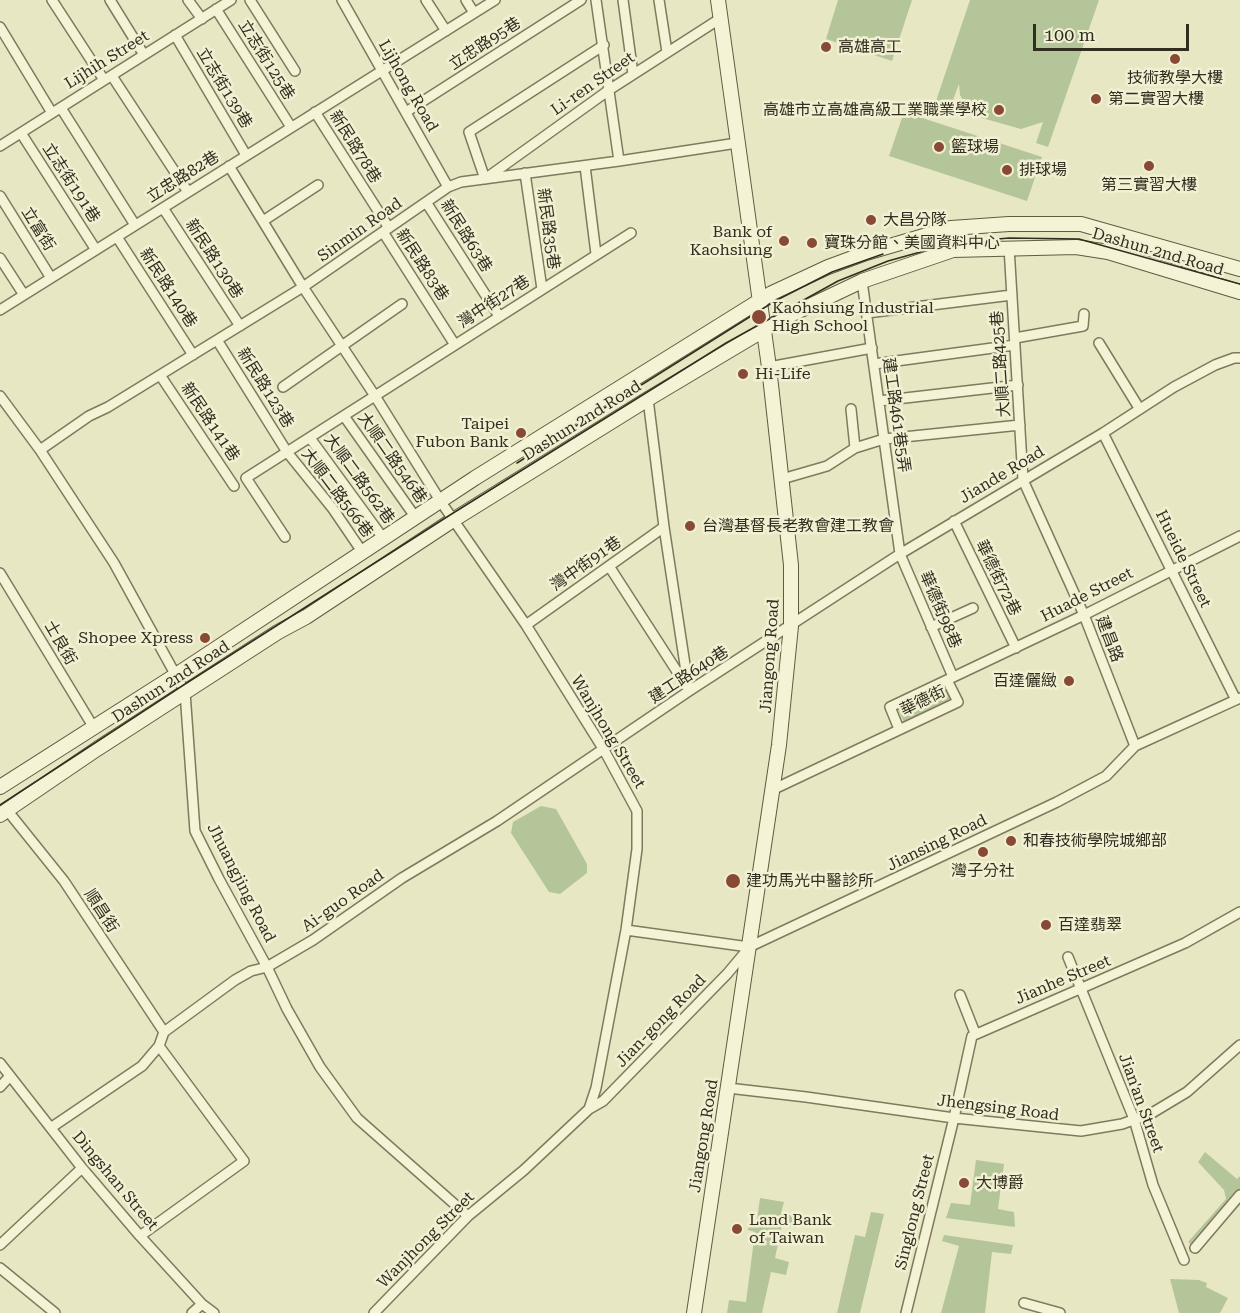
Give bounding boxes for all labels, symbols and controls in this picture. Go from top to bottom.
scale bar [1036,12,1192,50]
street label: 立忠路95巷 [445,14,525,74]
street label: 立志街125巷 [234,16,298,104]
text: 100 m [1044,24,1095,45]
street label: Lijhih Street [61,27,153,93]
street label: Lijhong Road [374,37,442,135]
place label: 高雄高工 [838,37,902,57]
marker: 高雄高工 [819,40,833,54]
street label: 立志街139巷 [192,44,256,132]
street label: Li-ren Street [548,48,638,120]
marker: 技術教學大樓 [1168,52,1182,66]
place label: 技術教學大樓 [1127,68,1223,88]
place label: 第二實習大樓 [1108,89,1204,109]
marker: 第二實習大樓 [1089,92,1103,106]
place label: 高雄市立高雄高級工業職業學校 [763,100,987,120]
marker: 高雄市立高雄高級工業職業學校 [992,103,1006,117]
street label: 新民路78巷 [325,107,385,187]
place label: 籃球場 [951,137,999,157]
street label: 立志街191巷 [38,140,104,226]
marker: 籃球場 [932,140,946,154]
street label: 立忠路82巷 [143,147,223,207]
marker: 第三實習大樓 [1142,159,1156,173]
place label: 排球場 [1019,160,1067,180]
marker: 排球場 [1000,163,1014,177]
place label: 第三實習大樓 [1101,175,1197,195]
street label: 新民路35巷 [533,187,563,271]
street label: Sinmin Road [314,194,406,266]
street label: 新民路63巷 [436,196,496,276]
street label: 立富街 [17,204,59,254]
place label: 大昌分隊 [883,210,947,230]
marker: 大昌分隊 [864,213,878,227]
street label: 新民路130巷 [181,216,247,302]
place label: Bank of Kaohsiung [690,222,772,260]
street label: Dashun 2nd Road [1090,224,1226,280]
street label: 新民路83巷 [392,225,452,305]
place label: 寶珠分館、美國資料中心 [824,233,1000,253]
marker: Bank of Kaohsiung [777,234,791,248]
marker: 寶珠分館、美國資料中心 [805,236,819,250]
street label: 新民路140巷 [135,245,201,331]
street label: 灣中街27巷 [454,272,534,332]
place label: Kaohsiung Industrial High School [772,298,934,336]
marker: Kaohsiung Industrial High School [750,308,768,326]
street label: 大順二路425巷 [988,310,1014,418]
street label: 新民路123巷 [233,344,297,432]
street label: 建工路461巷5弄 [878,356,914,474]
place label: Hi-Life [755,364,810,384]
marker: Hi-Life [736,367,750,381]
street label: Dashun 2nd Road [519,377,645,465]
street label: 新民路141巷 [177,379,243,465]
street label: 大順二路546巷 [353,409,431,507]
place label: Taipei Fubon Bank [415,414,509,452]
marker: Taipei Fubon Bank [514,426,528,440]
street label: 大順二路562巷 [320,430,398,528]
street label: Jiande Road [956,442,1048,508]
street label: 大順二路566巷 [297,445,377,541]
street label: Hueide Street [1151,507,1215,611]
place label: 台灣基督長老教會建工教會 [702,516,894,536]
marker: 台灣基督長老教會建工教會 [683,519,697,533]
street label: 灣中街91巷 [547,533,625,595]
street label: 華德街72巷 [971,537,1025,619]
street label: Huade Street [1038,564,1136,626]
street label: 華德街98巷 [915,569,965,651]
street label: Jiangong Road [756,598,784,714]
street label: 建昌路 [1091,613,1127,665]
street label: 士良街 [40,617,80,669]
place label: Shopee Xpress [78,628,193,648]
marker: Shopee Xpress [198,631,212,645]
street label: Dashun 2nd Road [109,637,233,727]
street label: 建工路640巷 [646,642,732,708]
place label: 百達儷緻 [993,671,1057,691]
street label: Wanjhong Street [567,672,649,792]
marker: 百達儷緻 [1062,674,1076,688]
street label: 華德街 [897,682,949,720]
street label: Jiansing Road [884,811,990,875]
street label: Jhuangjing Road [203,820,279,946]
place label: 和春技術學院城鄉部 [1023,831,1167,851]
marker: 和春技術學院城鄉部 [1004,834,1018,848]
marker: 灣子分社 [976,845,990,859]
place label: 灣子分社 [951,861,1015,881]
street label: Ai-guo Road [298,866,388,936]
place label: 建功馬光中醫診所 [746,871,874,891]
marker: 建功馬光中醫診所 [724,872,742,890]
street label: 順昌街 [80,886,122,936]
place label: 百達翡翠 [1058,915,1122,935]
marker: 百達翡翠 [1039,918,1053,932]
street label: Jianhe Street [1012,951,1114,1009]
street label: Jian-gong Road [612,971,710,1071]
street label: Jian'an Street [1114,1051,1168,1155]
street label: Jiangong Road [686,1078,722,1194]
street label: Jhengsing Road [936,1091,1060,1125]
street label: Dingshan Street [68,1127,162,1235]
street label: Singlong Street [891,1152,939,1272]
place label: 大博爵 [976,1173,1024,1193]
marker: 大博爵 [957,1176,971,1190]
street label: Wanjhong Street [374,1188,478,1292]
place label: Land Bank of Taiwan [749,1210,832,1248]
marker: Land Bank of Taiwan [730,1222,744,1236]

